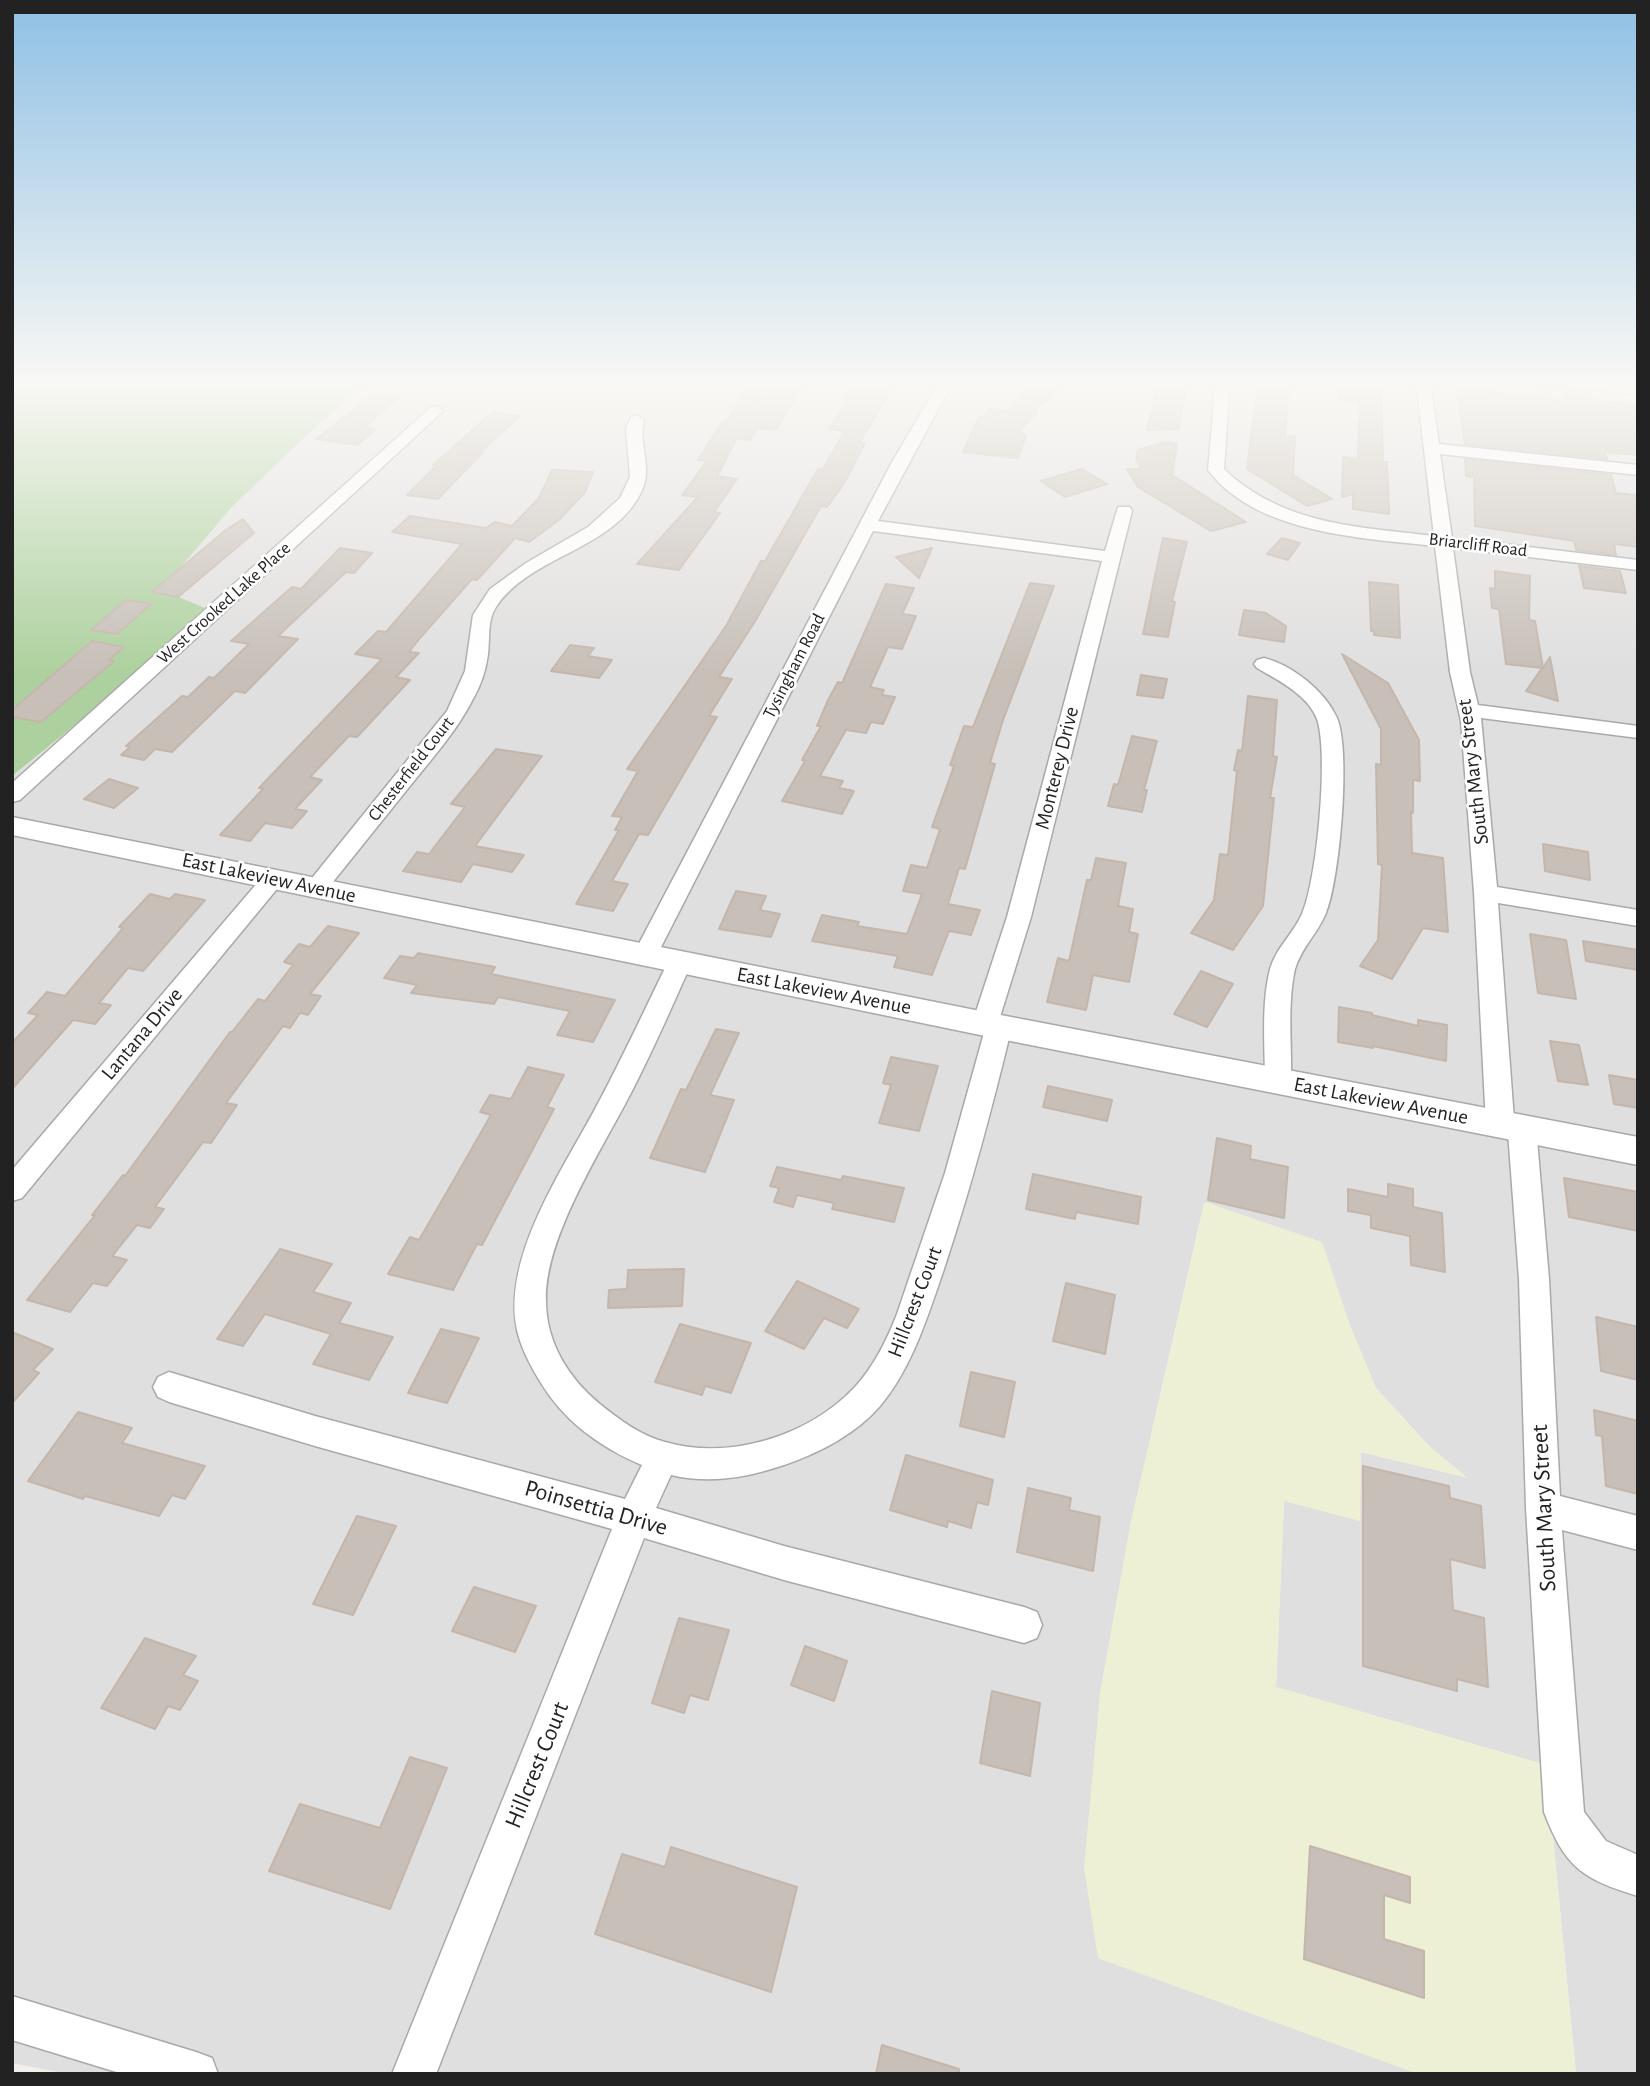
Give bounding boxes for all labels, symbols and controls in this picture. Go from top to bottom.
street label: Briarcliff Road [1428,528,1528,562]
street label: West Crooked Lake Place [153,537,295,669]
street label: Tysingham Road [758,610,830,722]
street label: South Mary Street [1452,698,1494,846]
street label: Monterey Drive [1030,704,1084,832]
street label: Chesterfield Court [363,712,459,826]
street label: East Lakeview Avenue [180,847,358,909]
street label: East Lakeview Avenue [735,962,913,1020]
street label: Lantana Drive [96,983,188,1085]
street label: East Lakeview Avenue [1292,1072,1470,1130]
street label: Hillcrest Court [882,1243,948,1361]
street label: South Mary Street [1525,1424,1563,1592]
street label: Poinsettia Drive [521,1474,671,1542]
street label: Hillcrest Court [499,1698,575,1832]

